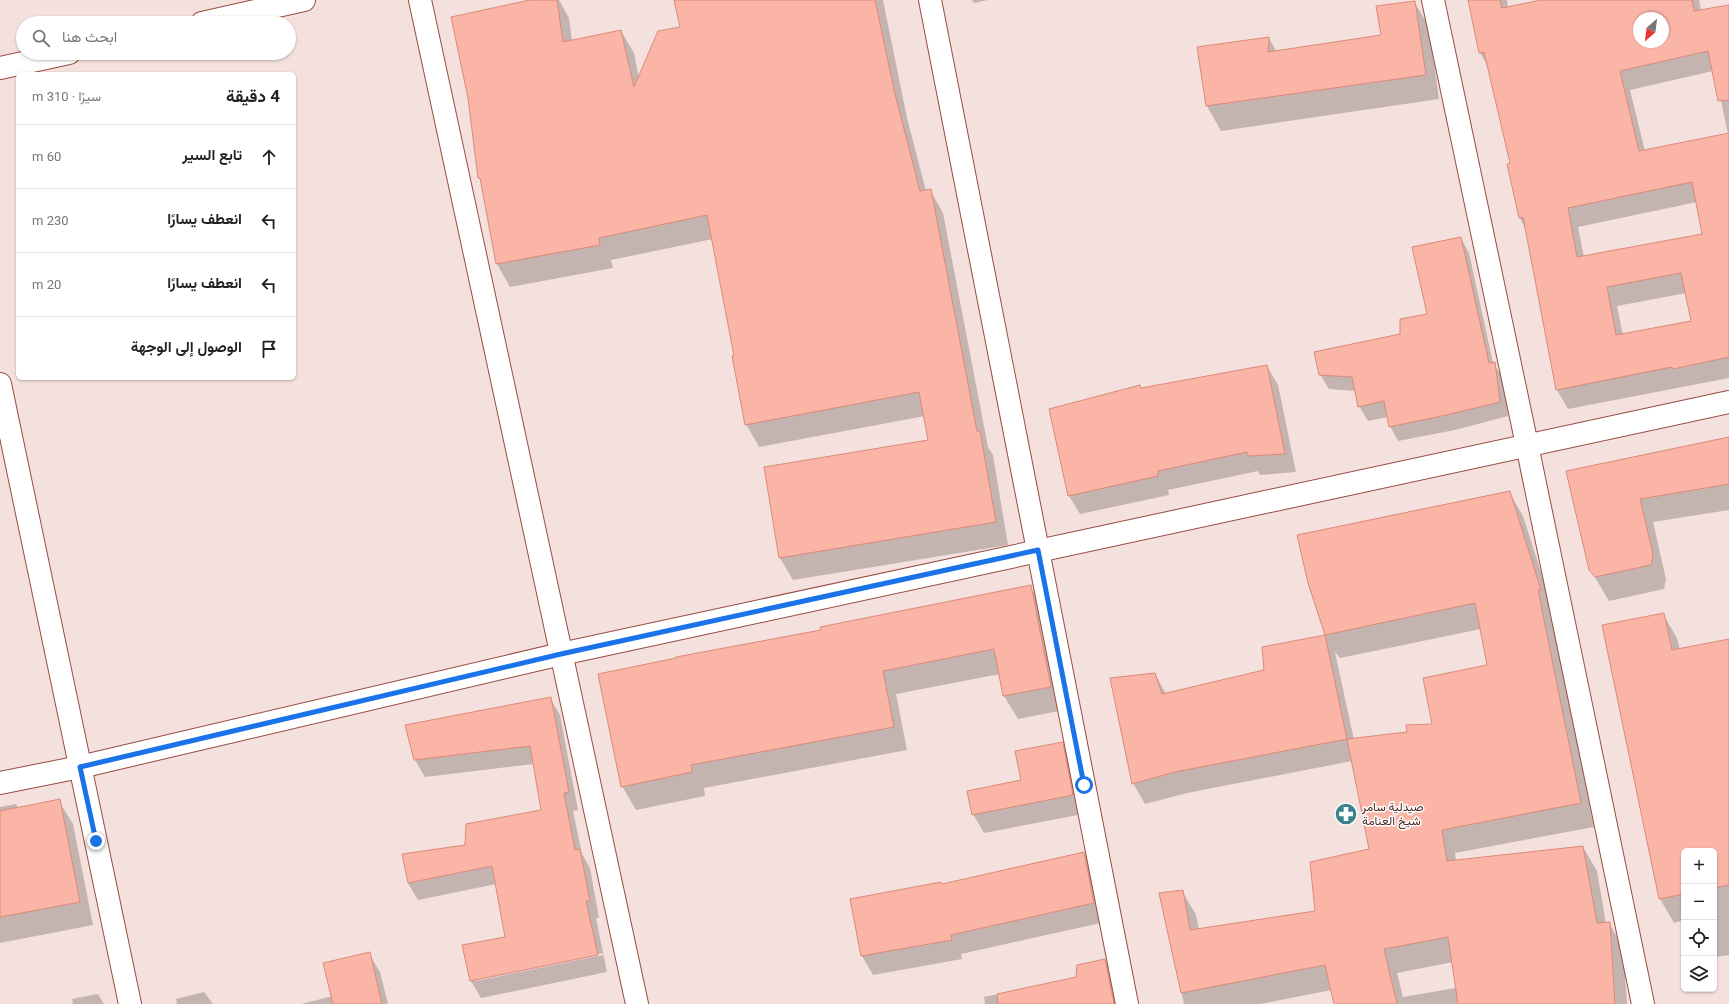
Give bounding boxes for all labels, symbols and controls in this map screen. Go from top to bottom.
north arrow [1633,12,1669,48]
search box [16,16,296,60]
icon: search [30,27,52,49]
text: ابحث هنا [62,28,117,46]
text: 4 دقيقة [226,86,280,106]
text: سيرًا · 310 m [32,89,101,104]
text: تابع السير [182,146,242,164]
icon: ahead [258,146,280,168]
text: 60 m [32,149,61,164]
text: انعطف يسارًا [167,210,242,228]
icon: left [258,210,280,232]
text: 230 m [32,213,69,228]
text: انعطف يسارًا [167,274,242,292]
icon: left [258,274,280,296]
text: 20 m [32,277,61,292]
text: الوصول إلى الوجهة [131,338,242,356]
icon: arrive [258,338,280,360]
route start [1075,776,1093,794]
place label: صيدلية سامر شيخ العنامة [1361,800,1423,830]
pharmacy icon: صيدلية سامر شيخ العنامة [1333,801,1359,827]
route end [87,832,105,850]
map controls [1681,848,1717,992]
button: + [1681,848,1717,884]
button: − [1681,884,1717,920]
button: locate [1681,920,1717,956]
button: layers [1681,956,1717,992]

